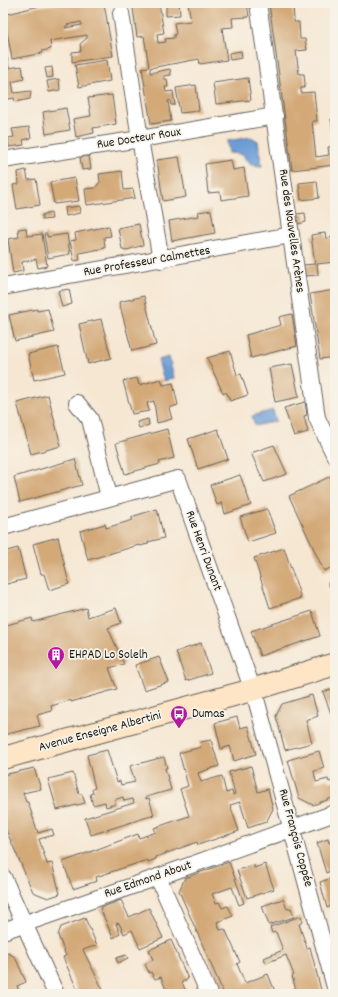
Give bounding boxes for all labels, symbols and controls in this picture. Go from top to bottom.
street label: Rue Docteur Roux [96,123,183,155]
street label: Rue des Nouvelles Arènes [273,168,309,294]
street label: Rue Professeur Calmettes [82,241,212,283]
street label: Rue Henri Dunant [180,508,226,594]
building icon: EHPAD Lo Solelh [46,645,66,670]
place label: EHPAD Lo Solelh [69,646,148,665]
bus stop icon: Dumas [169,704,189,729]
place label: Dumas [192,705,225,724]
street label: Avenue Enseigne Albertini [37,706,164,758]
street label: Rue François Coppée [273,787,317,889]
street label: Rue Edmond About [102,856,194,904]

